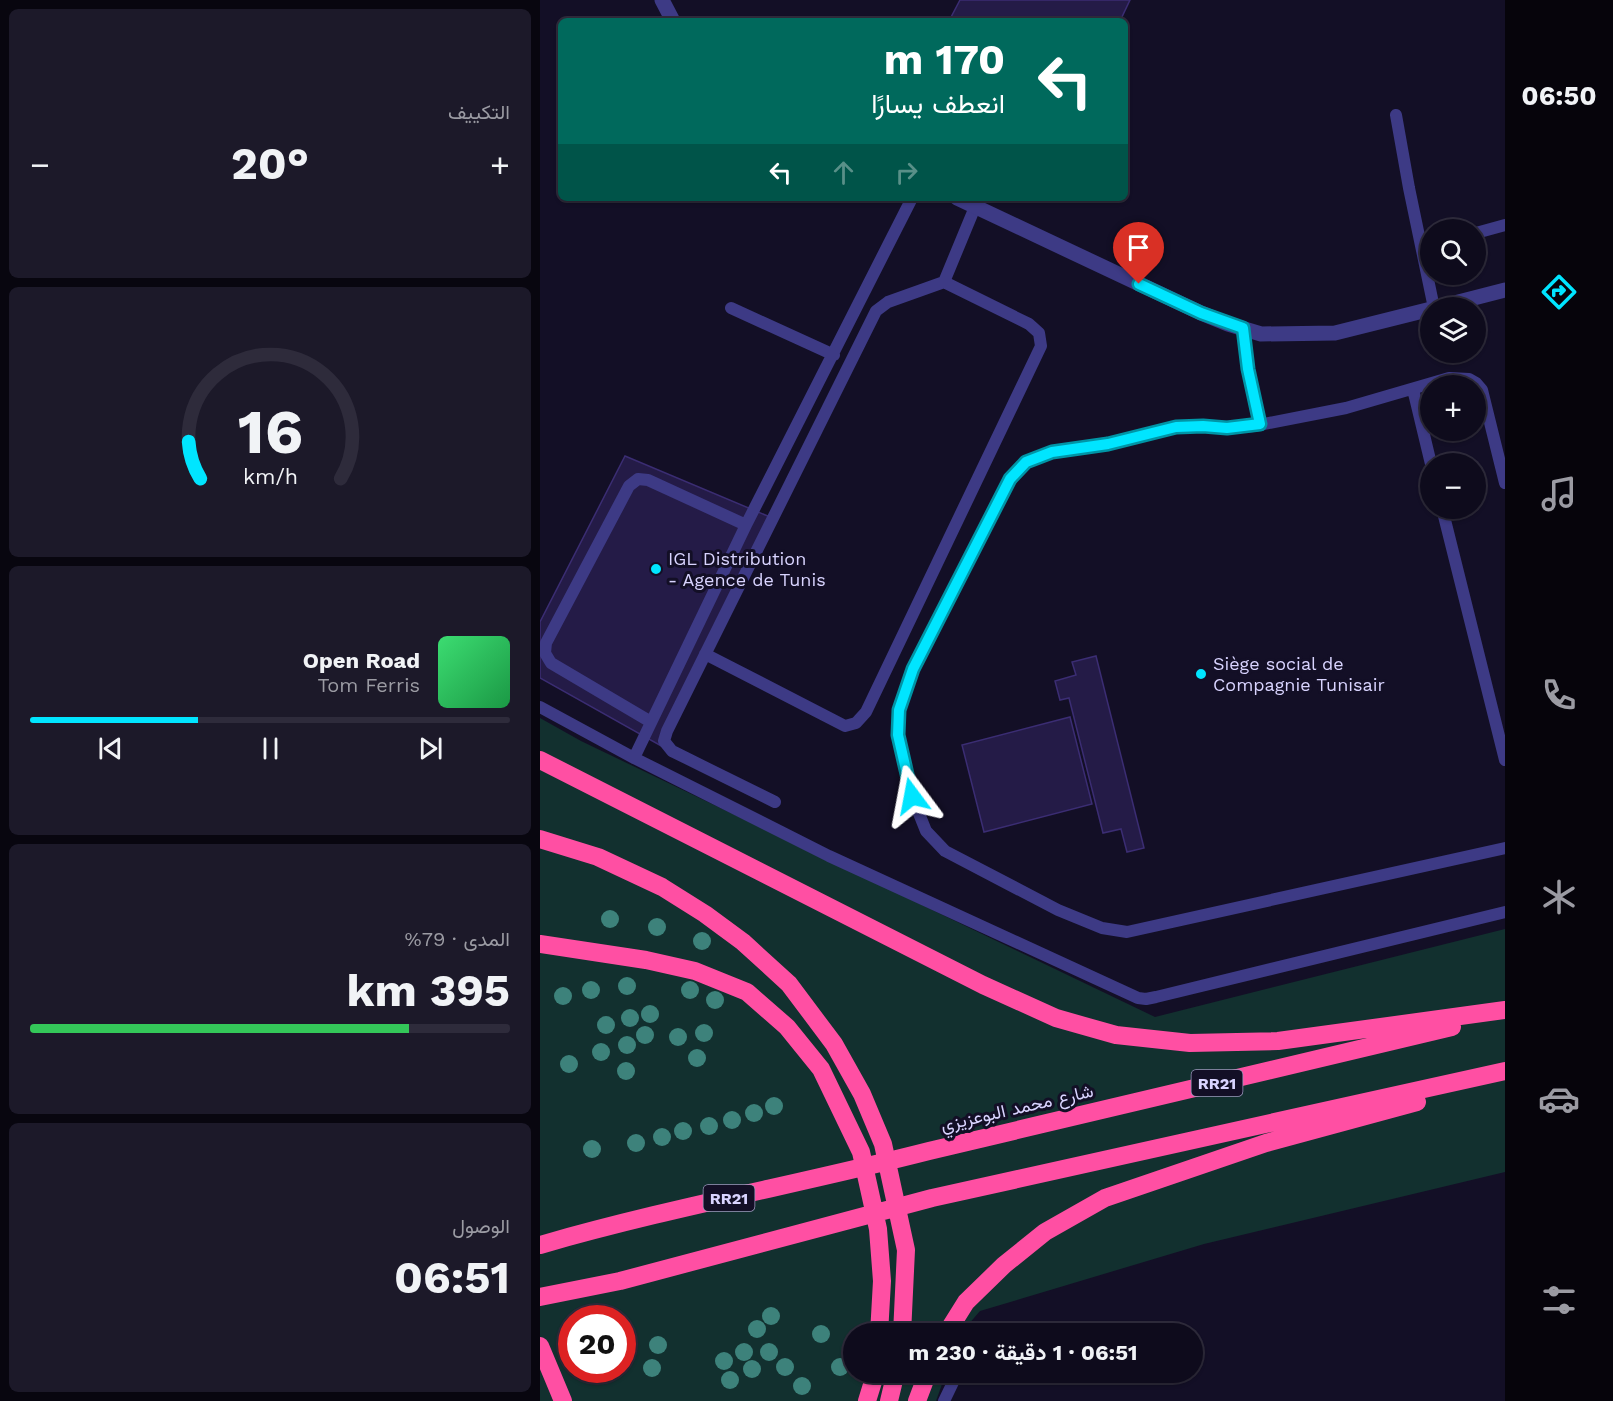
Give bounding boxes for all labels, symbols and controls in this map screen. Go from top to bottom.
text: 170 m [884,35,1005,84]
icon: left [1026,42,1104,120]
text: 06:50 [1521,80,1597,112]
text: انعطف يسارًا [871,88,1005,120]
text: التكييف [448,100,510,124]
text: 20° [231,137,309,190]
text: − [30,145,50,184]
text: + [490,145,510,184]
icon: left [764,156,797,189]
icon: ahead [827,156,860,189]
icon: right [890,156,923,189]
map controls [1420,219,1486,519]
button: search [1420,219,1486,285]
pin [1113,222,1164,284]
icon: arrive [1122,231,1155,264]
icon: directions [1538,271,1580,313]
button: layers [1420,297,1486,363]
button: + [1420,375,1486,441]
text: 16 [237,395,303,468]
button: − [1420,453,1486,519]
text: km/h [242,465,298,490]
icon: music [1538,473,1580,515]
place label: IGL Distribution - Agence de Tunis [668,548,826,590]
marker: IGL Distribution - Agence de Tunis [649,562,663,576]
text: Open Road [303,648,420,673]
place label: Siège social de Compagnie Tunisair [1213,653,1385,695]
marker: Siège social de Compagnie Tunisair [1194,667,1208,681]
text: Tom Ferris [317,673,420,697]
icon: phone [1538,674,1580,716]
icon: previous [94,732,127,765]
icon: pause [254,732,287,765]
icon: next [414,732,447,765]
position arrow [880,764,944,828]
icon: climate [1538,876,1580,918]
text: المدى · 79% [405,927,510,951]
text: 395 km [346,964,510,1017]
road number: RR21 [1192,1070,1242,1096]
icon: car [1538,1078,1580,1120]
street label: شارع محمد البوعزيزي [938,1080,1096,1140]
road number: RR21 [704,1185,754,1211]
text: الوصول [452,1214,510,1238]
text: 06:51 [394,1251,510,1304]
icon: filters [1538,1279,1580,1321]
speed limit sign: 20 [558,1305,636,1383]
text: 06:51 · 1 دقيقة · 230 m [909,1340,1137,1365]

